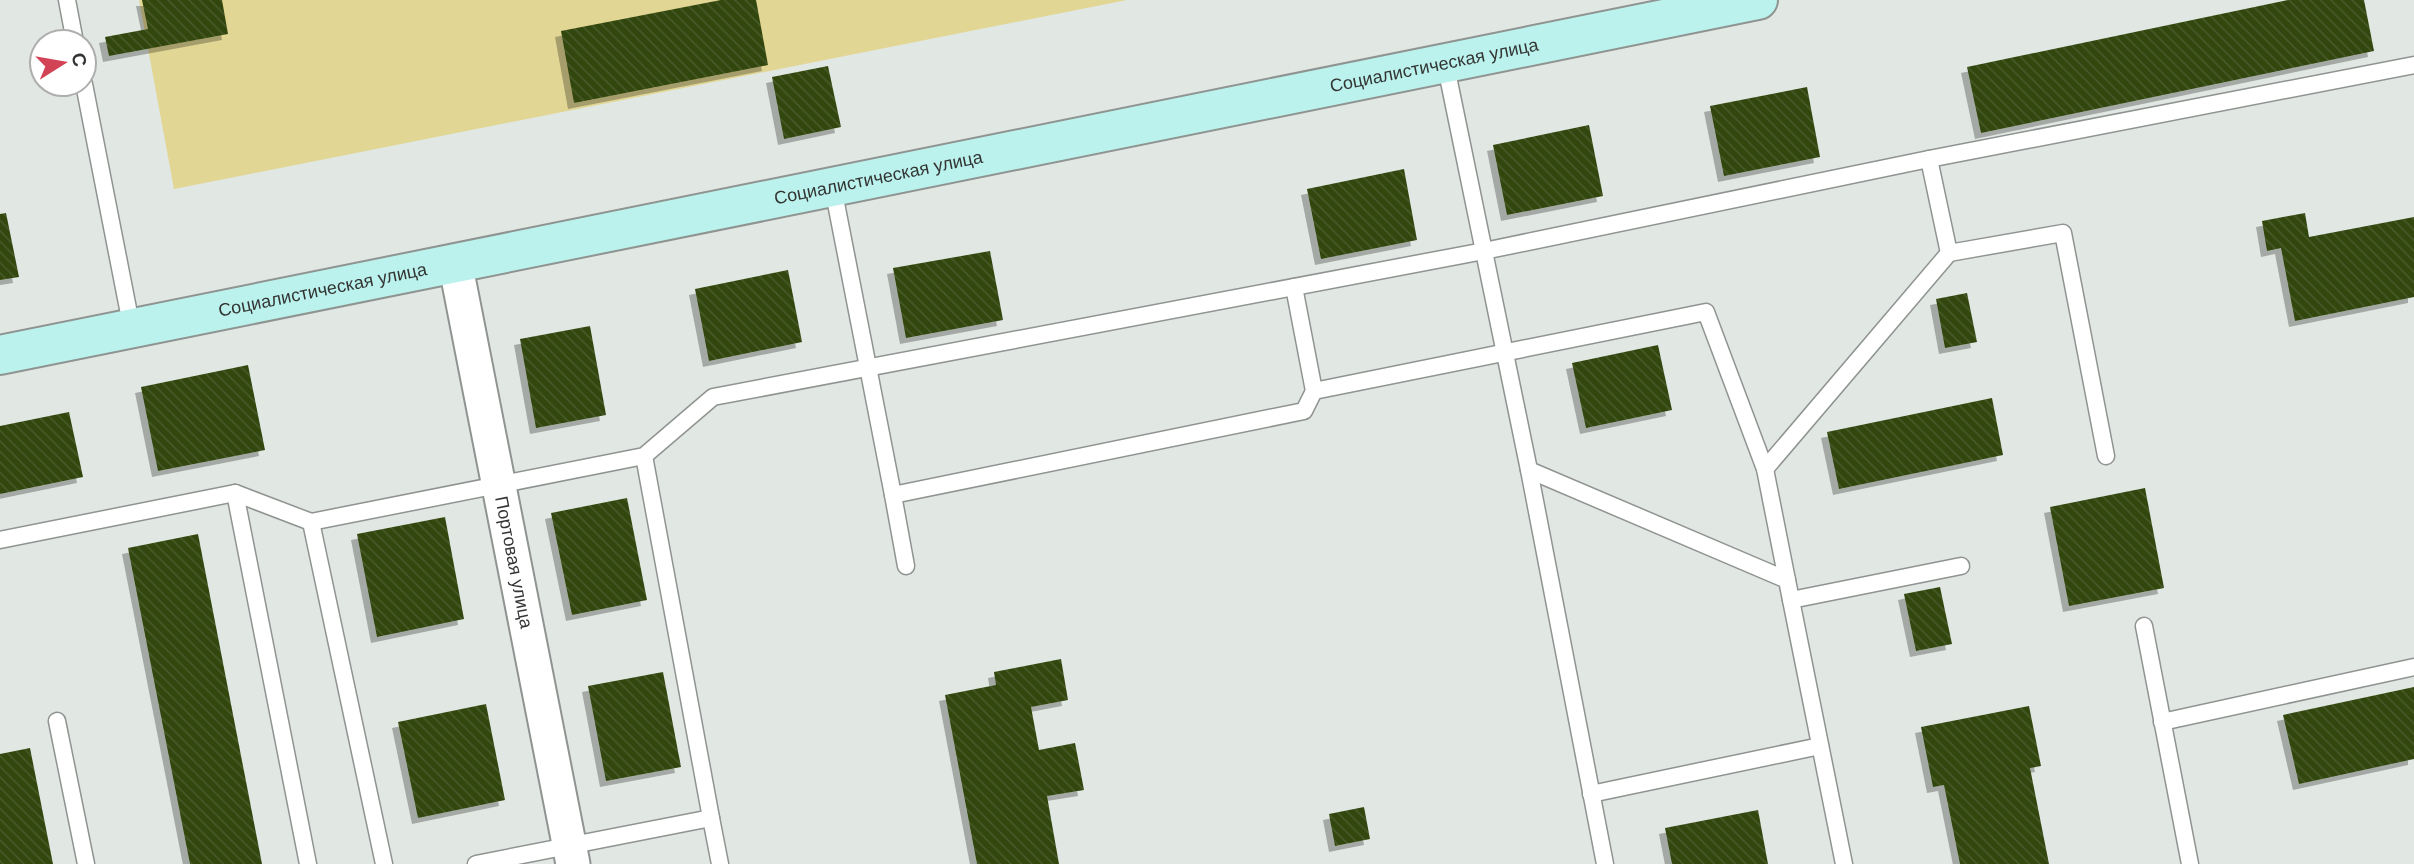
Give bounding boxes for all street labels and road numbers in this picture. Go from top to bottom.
street label: Социалистическая улица [1328,34,1541,96]
street label: Социалистическая улица [772,147,985,208]
street label: Социалистическая улица [216,259,429,321]
street label: Портовая улица [491,494,537,631]

